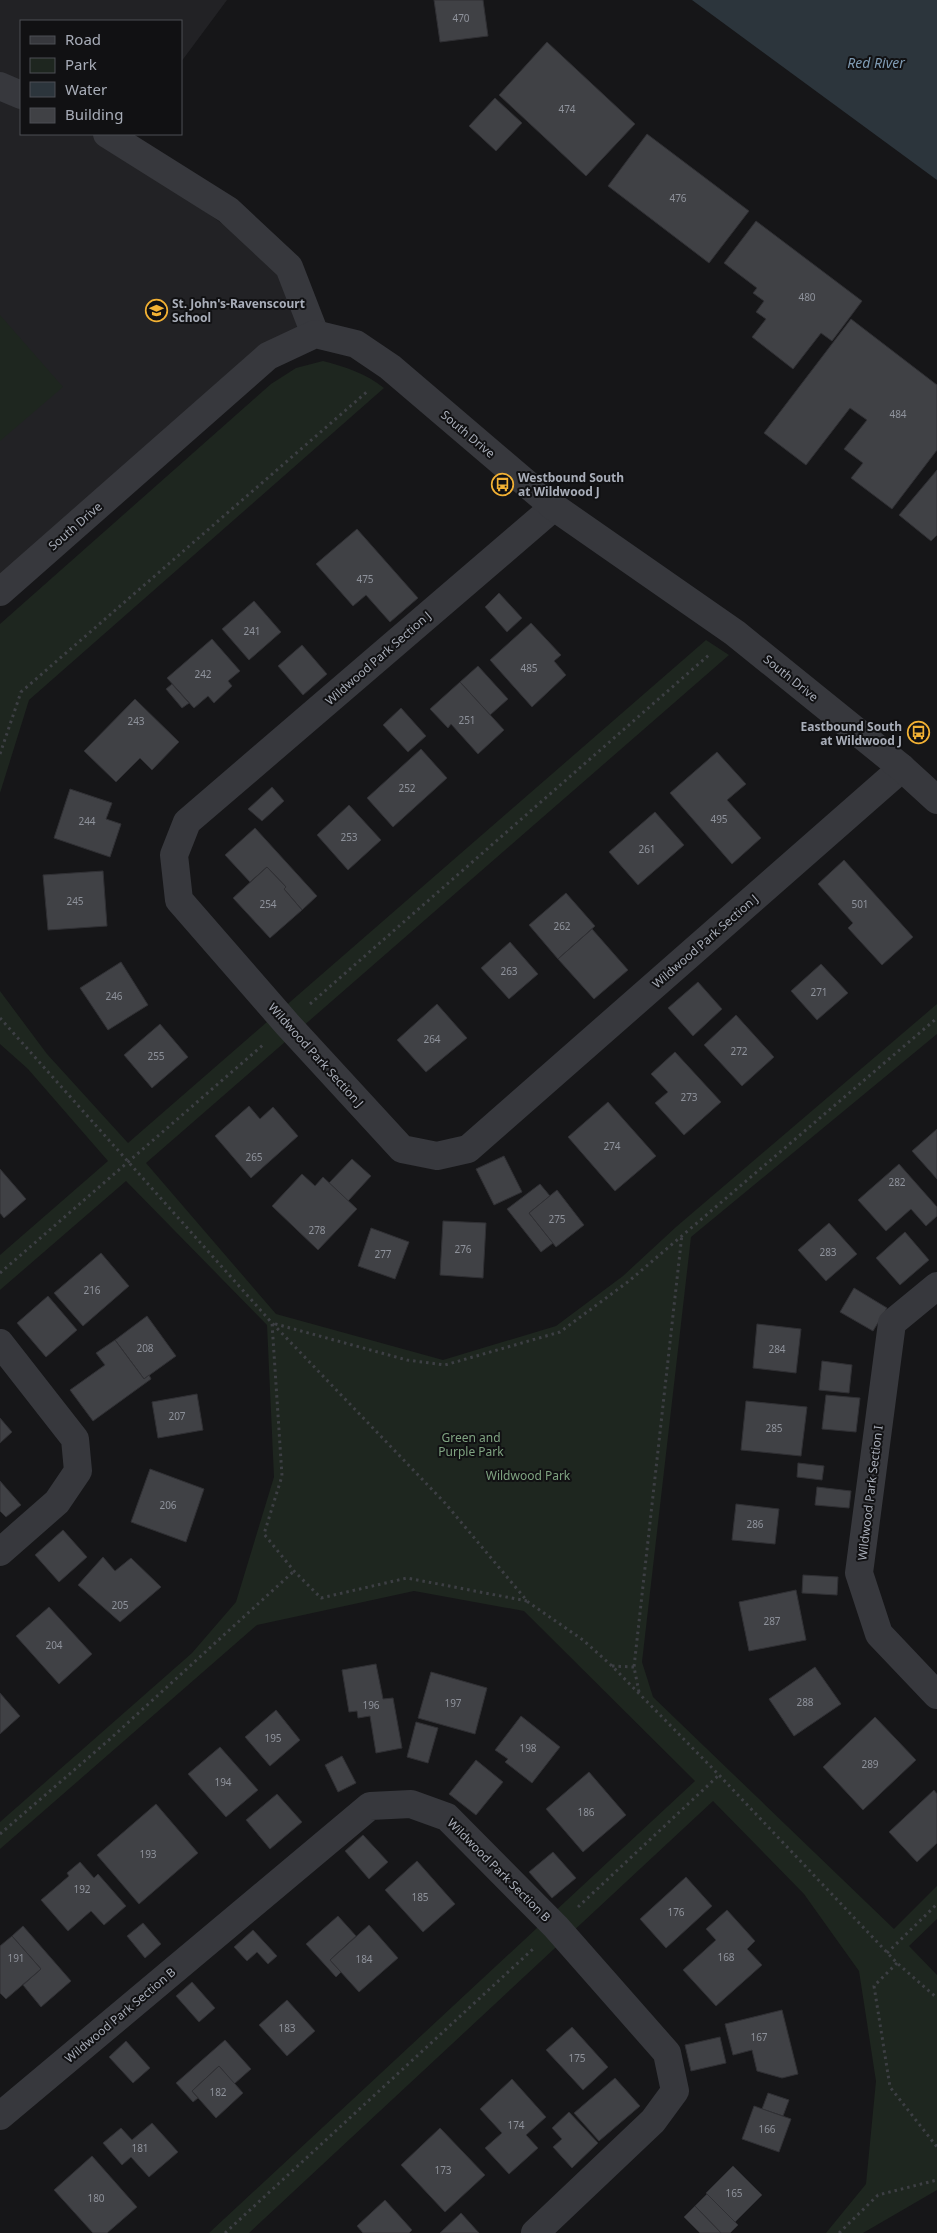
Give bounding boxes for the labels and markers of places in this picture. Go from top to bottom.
place label: St. John's-Ravenscourt School [172,295,305,326]
school or university icon: St. John's-Ravenscourt School [144,298,168,322]
place label: Westbound South at Wildwood J [518,469,624,500]
bus stop icon: Westbound South at Wildwood J [490,472,514,496]
place label: Eastbound South at Wildwood J [801,718,902,749]
bus stop icon: Eastbound South at Wildwood J [906,721,930,745]

